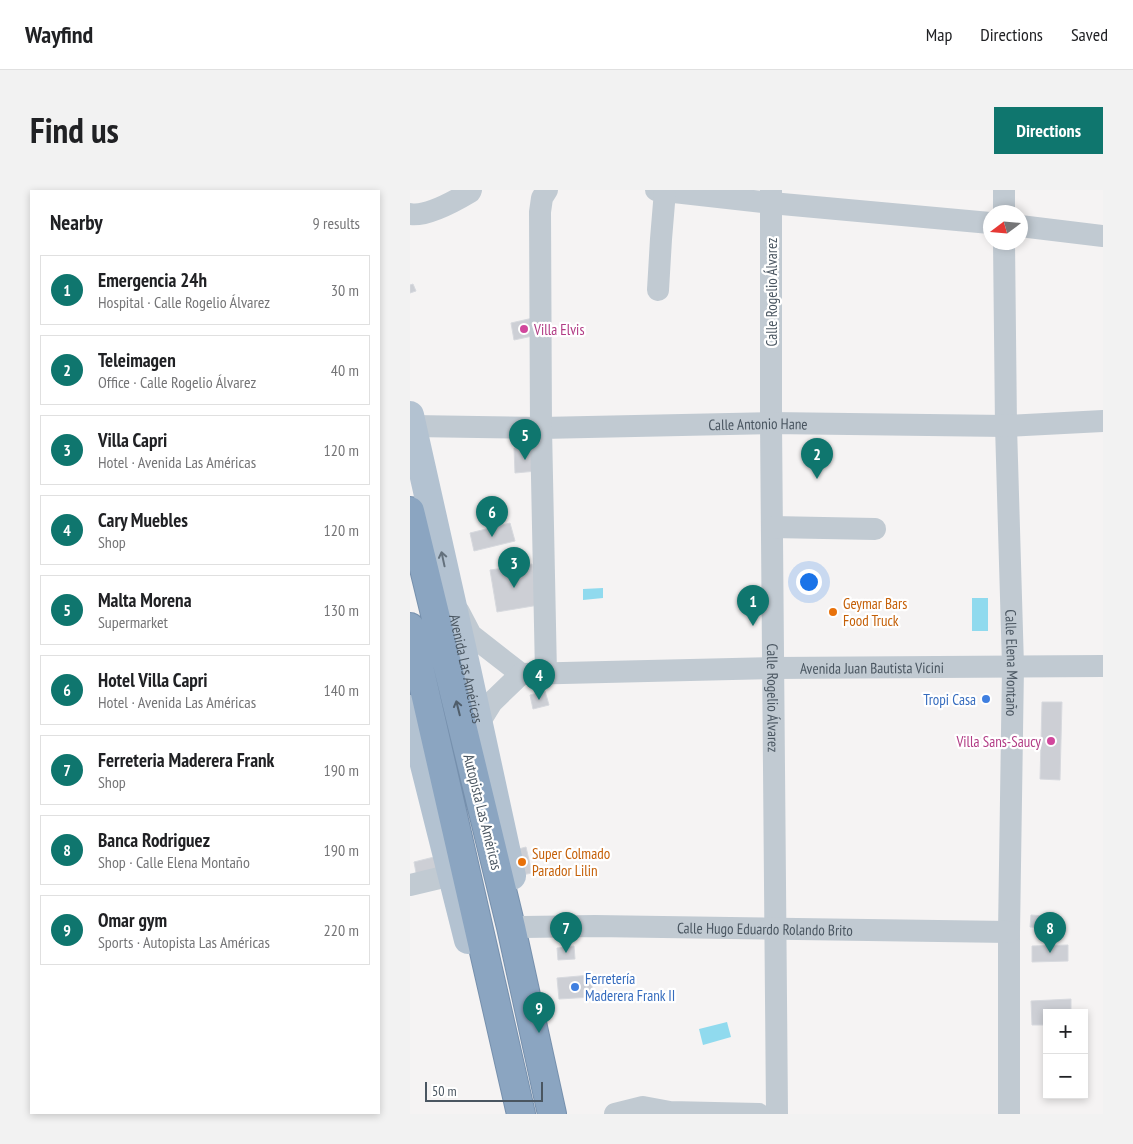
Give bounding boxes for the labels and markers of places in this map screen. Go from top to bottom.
place label: Villa Elvis [533,320,584,339]
marker: Villa Elvis [518,323,530,335]
pin: 5 [509,419,541,460]
pin: 2 [801,438,833,479]
pin: 6 [476,496,508,537]
pin: 3 [498,547,530,588]
pin: 1 [737,585,769,626]
place label: Geymar Bars Food Truck [843,594,907,630]
marker: Geymar Bars Food Truck [827,606,839,618]
pin: 4 [523,659,555,700]
place label: Tropi Casa [923,690,976,709]
marker: Tropi Casa [980,693,992,705]
place label: Villa Sans-Saucy [955,732,1041,751]
marker: Villa Sans-Saucy [1045,735,1057,747]
place label: Super Colmado Parador Lilin [532,844,610,880]
marker: Super Colmado Parador Lilin [516,856,528,868]
pin: 7 [550,912,582,953]
pin: 8 [1034,912,1066,953]
place label: Ferretería Maderera Frank II [585,969,675,1005]
marker: Ferretería Maderera Frank II [569,981,581,993]
pin: 9 [523,992,555,1033]

